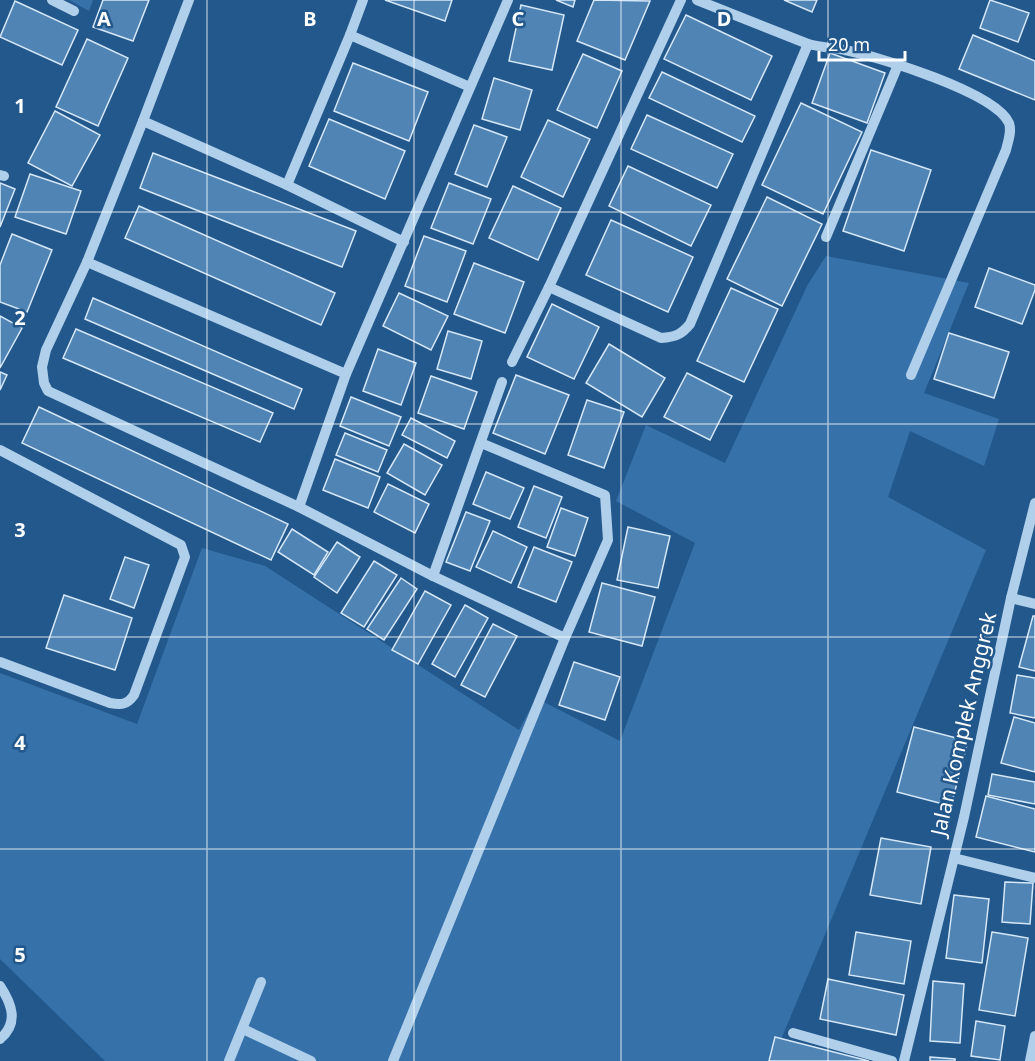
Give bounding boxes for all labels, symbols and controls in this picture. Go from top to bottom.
text: A [97,5,111,32]
text: B [303,5,317,32]
text: C [512,5,525,32]
text: D [717,5,731,32]
scale bar [819,24,904,62]
text: 20 m [828,32,870,56]
text: 1 [14,92,26,119]
text: 2 [14,304,26,331]
text: 3 [14,516,26,543]
street label: Jalan Komplek Anggrek [923,608,1003,840]
text: 4 [14,729,26,756]
text: 5 [14,941,26,968]

